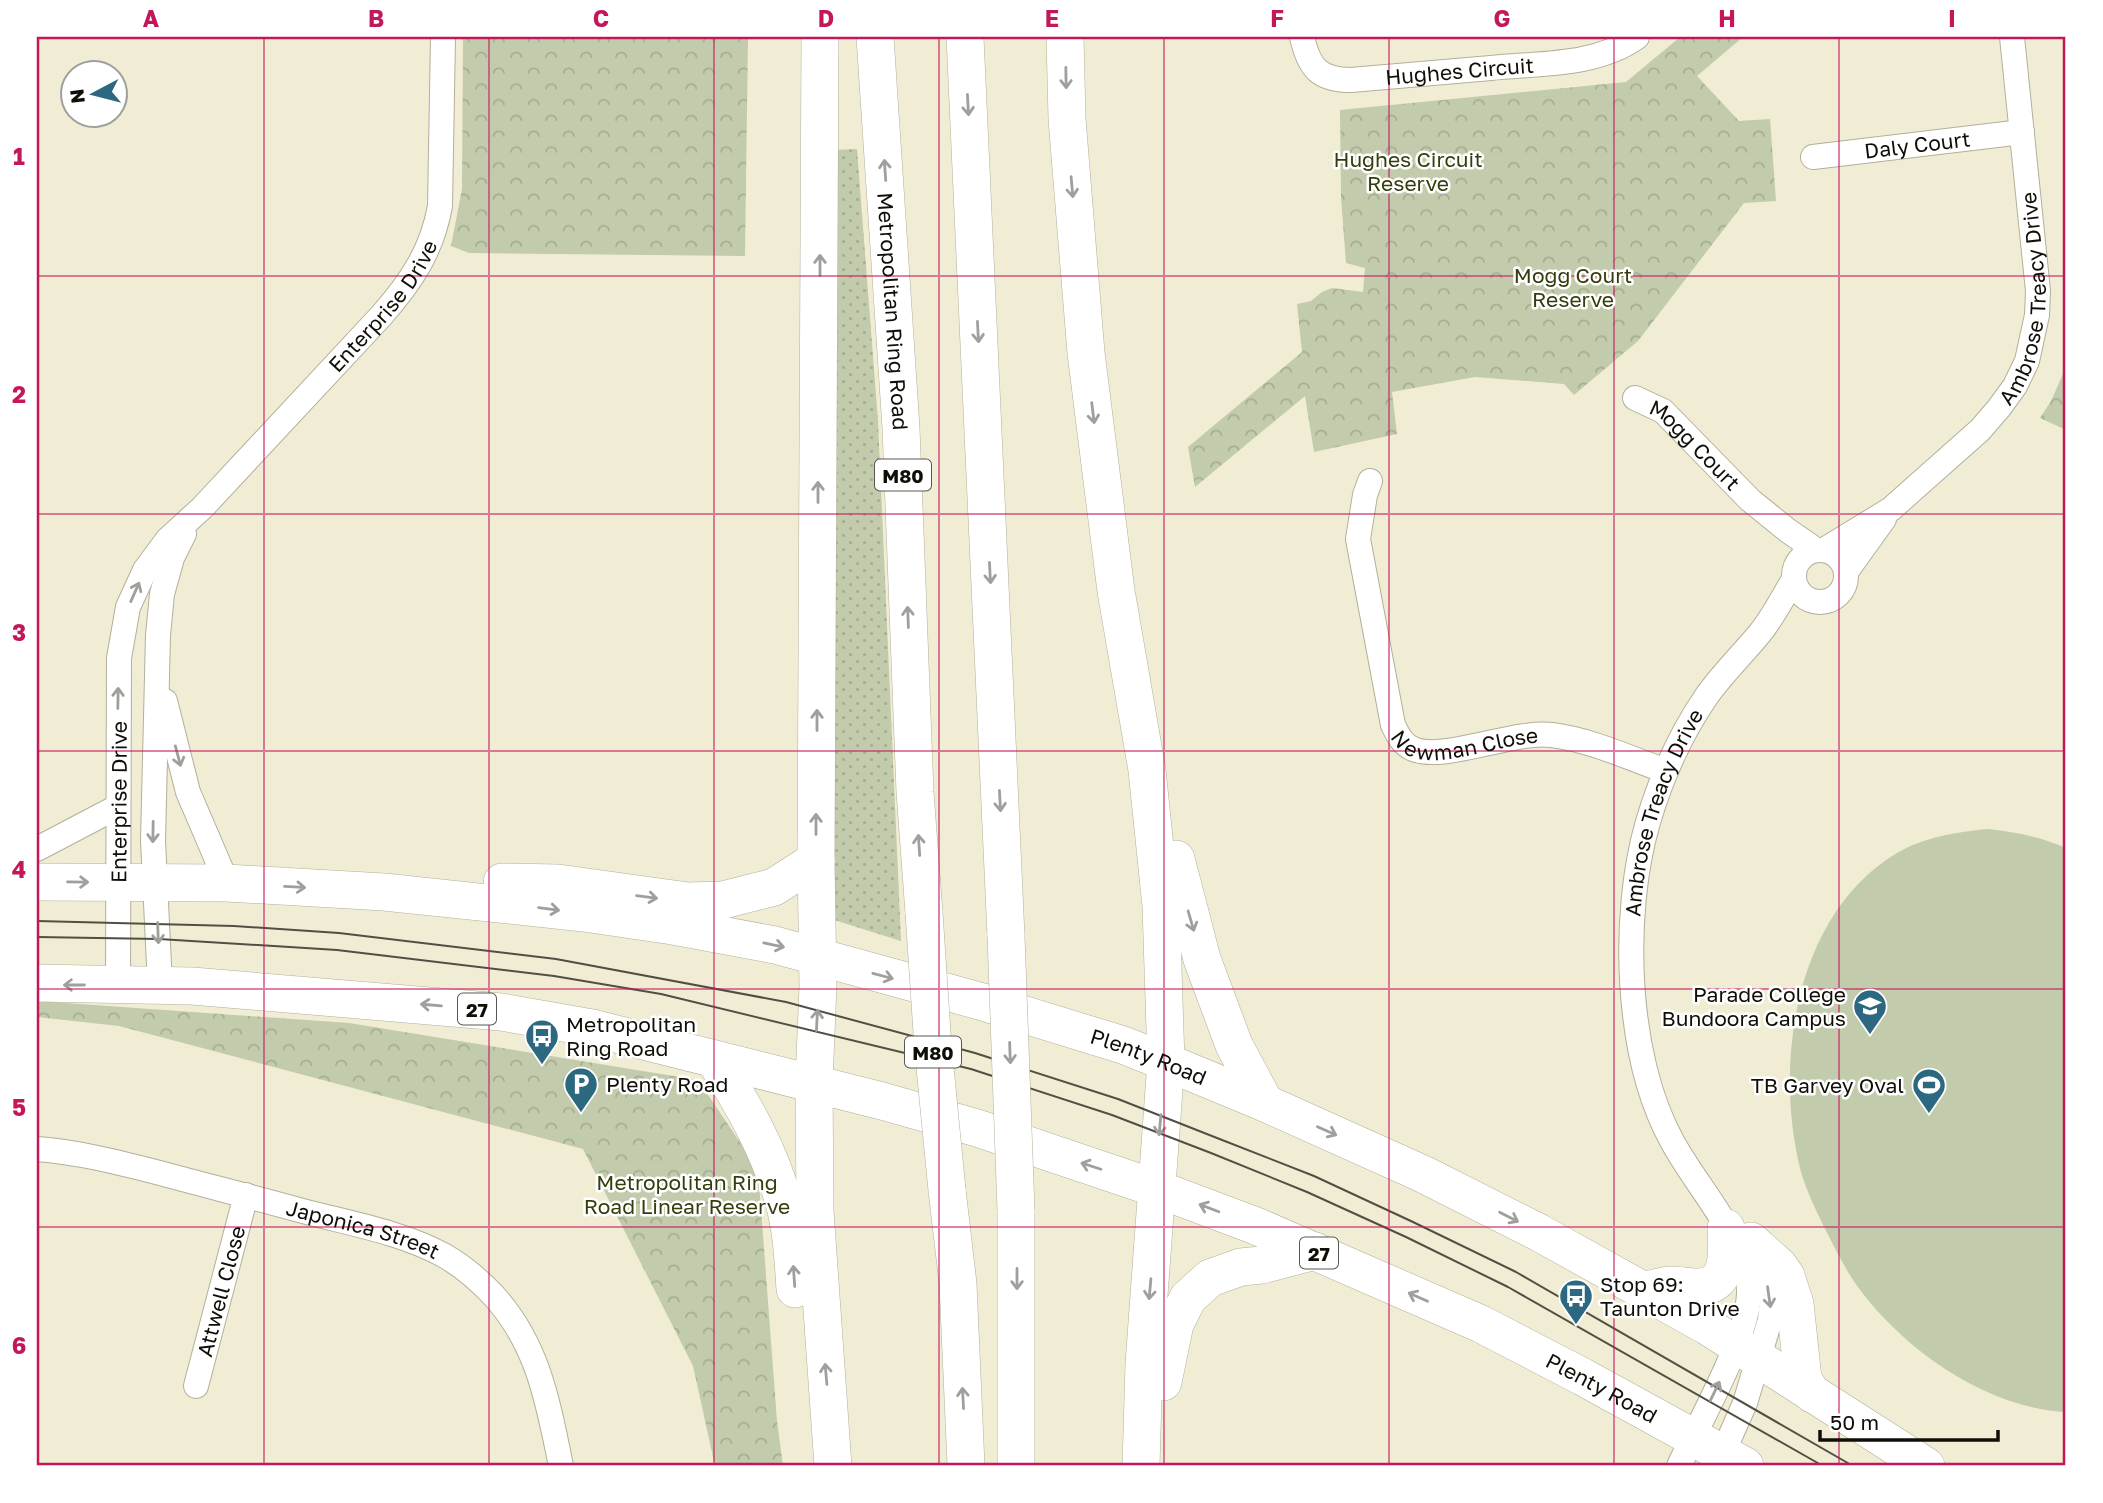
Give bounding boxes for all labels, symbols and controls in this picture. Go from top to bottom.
text: A [143,4,160,32]
text: B [368,4,384,32]
text: C [593,4,609,32]
text: D [818,4,834,32]
text: E [1045,4,1059,32]
text: F [1270,4,1284,32]
text: G [1494,4,1510,32]
text: H [1718,4,1736,32]
text: I [1948,4,1956,32]
street label: Hughes Circuit [1384,52,1535,90]
north arrow [60,60,130,130]
one-way arrow [1059,66,1073,89]
text: N [64,88,89,105]
one-way arrow [961,93,974,116]
street label: Daly Court [1863,125,1972,164]
text: 1 [13,142,25,170]
park label: Hughes Circuit Reserve [1333,146,1483,196]
one-way arrow [878,159,891,182]
one-way arrow [1066,175,1079,198]
street label: Ambrose Treacy Drive [1993,191,2051,410]
street label: Metropolitan Ring Road [872,192,914,431]
street label: Enterprise Drive [323,236,442,377]
one-way arrow [813,253,827,276]
park label: Mogg Court Reserve [1514,262,1632,312]
one-way arrow [972,320,985,343]
text: 2 [12,380,26,408]
street label: Mogg Court [1646,394,1746,495]
one-way arrow [1087,401,1100,424]
road number: M80 [875,460,931,490]
one-way arrow [812,481,825,504]
one-way arrow [983,562,996,585]
one-way arrow [129,582,142,603]
one-way arrow [902,606,915,629]
text: 3 [12,618,26,646]
one-way arrow [111,687,125,710]
street label: Ambrose Treacy Drive [1619,704,1708,917]
one-way arrow [810,708,824,731]
street label: Enterprise Drive [105,721,132,883]
street label: Newman Close [1386,722,1539,766]
one-way arrow [172,744,185,767]
one-way arrow [993,789,1006,812]
one-way arrow [809,813,823,836]
one-way arrow [147,820,160,843]
one-way arrow [912,834,925,856]
text: 4 [12,855,26,883]
one-way arrow [66,876,89,889]
one-way arrow [284,881,306,894]
one-way arrow [635,890,658,903]
one-way arrow [538,902,560,915]
one-way arrow [1186,909,1199,931]
one-way arrow [152,922,165,945]
one-way arrow [762,939,785,953]
one-way arrow [871,970,893,983]
one-way arrow [62,978,85,991]
place label: Parade College Bundoora Campus [1662,981,1846,1031]
school or university icon: Parade College Bundoora Campus [1851,987,1889,1036]
road number: 27 [458,993,496,1024]
one-way arrow [420,998,443,1011]
one-way arrow [810,1008,823,1031]
place label: Metropolitan Ring Road [566,1011,696,1061]
bus stop icon: Metropolitan Ring Road [523,1017,561,1066]
street label: Plenty Road [1087,1023,1211,1090]
road number: M80 [905,1036,961,1068]
one-way arrow [1004,1042,1017,1065]
parking icon: Plenty Road [562,1065,600,1114]
sports icon: TB Garvey Oval [1910,1066,1948,1115]
place label: Plenty Road [606,1071,728,1097]
place label: TB Garvey Oval [1751,1072,1904,1098]
text: 5 [12,1093,26,1121]
one-way arrow [1153,1113,1166,1136]
one-way arrow [1316,1125,1337,1138]
one-way arrow [1080,1159,1102,1171]
park label: Metropolitan Ring Road Linear Reserve [584,1169,790,1219]
street label: Japonica Street [284,1194,444,1264]
one-way arrow [1198,1201,1220,1214]
one-way arrow [1498,1211,1519,1225]
street label: Attwell Close [191,1223,250,1360]
road number: 27 [1300,1238,1338,1268]
one-way arrow [787,1265,800,1288]
one-way arrow [1010,1267,1024,1290]
place label: Stop 69: Taunton Drive [1600,1271,1740,1321]
bus stop icon: Stop 69: Taunton Drive [1557,1277,1595,1326]
one-way arrow [1143,1278,1156,1300]
one-way arrow [1763,1285,1776,1308]
one-way arrow [1408,1290,1430,1303]
text: 6 [12,1331,26,1359]
street label: Plenty Road [1542,1347,1662,1428]
one-way arrow [819,1363,832,1386]
one-way arrow [1708,1381,1722,1402]
one-way arrow [957,1387,970,1410]
scale bar [1820,1398,1998,1442]
text: 50 m [1830,1409,1879,1435]

